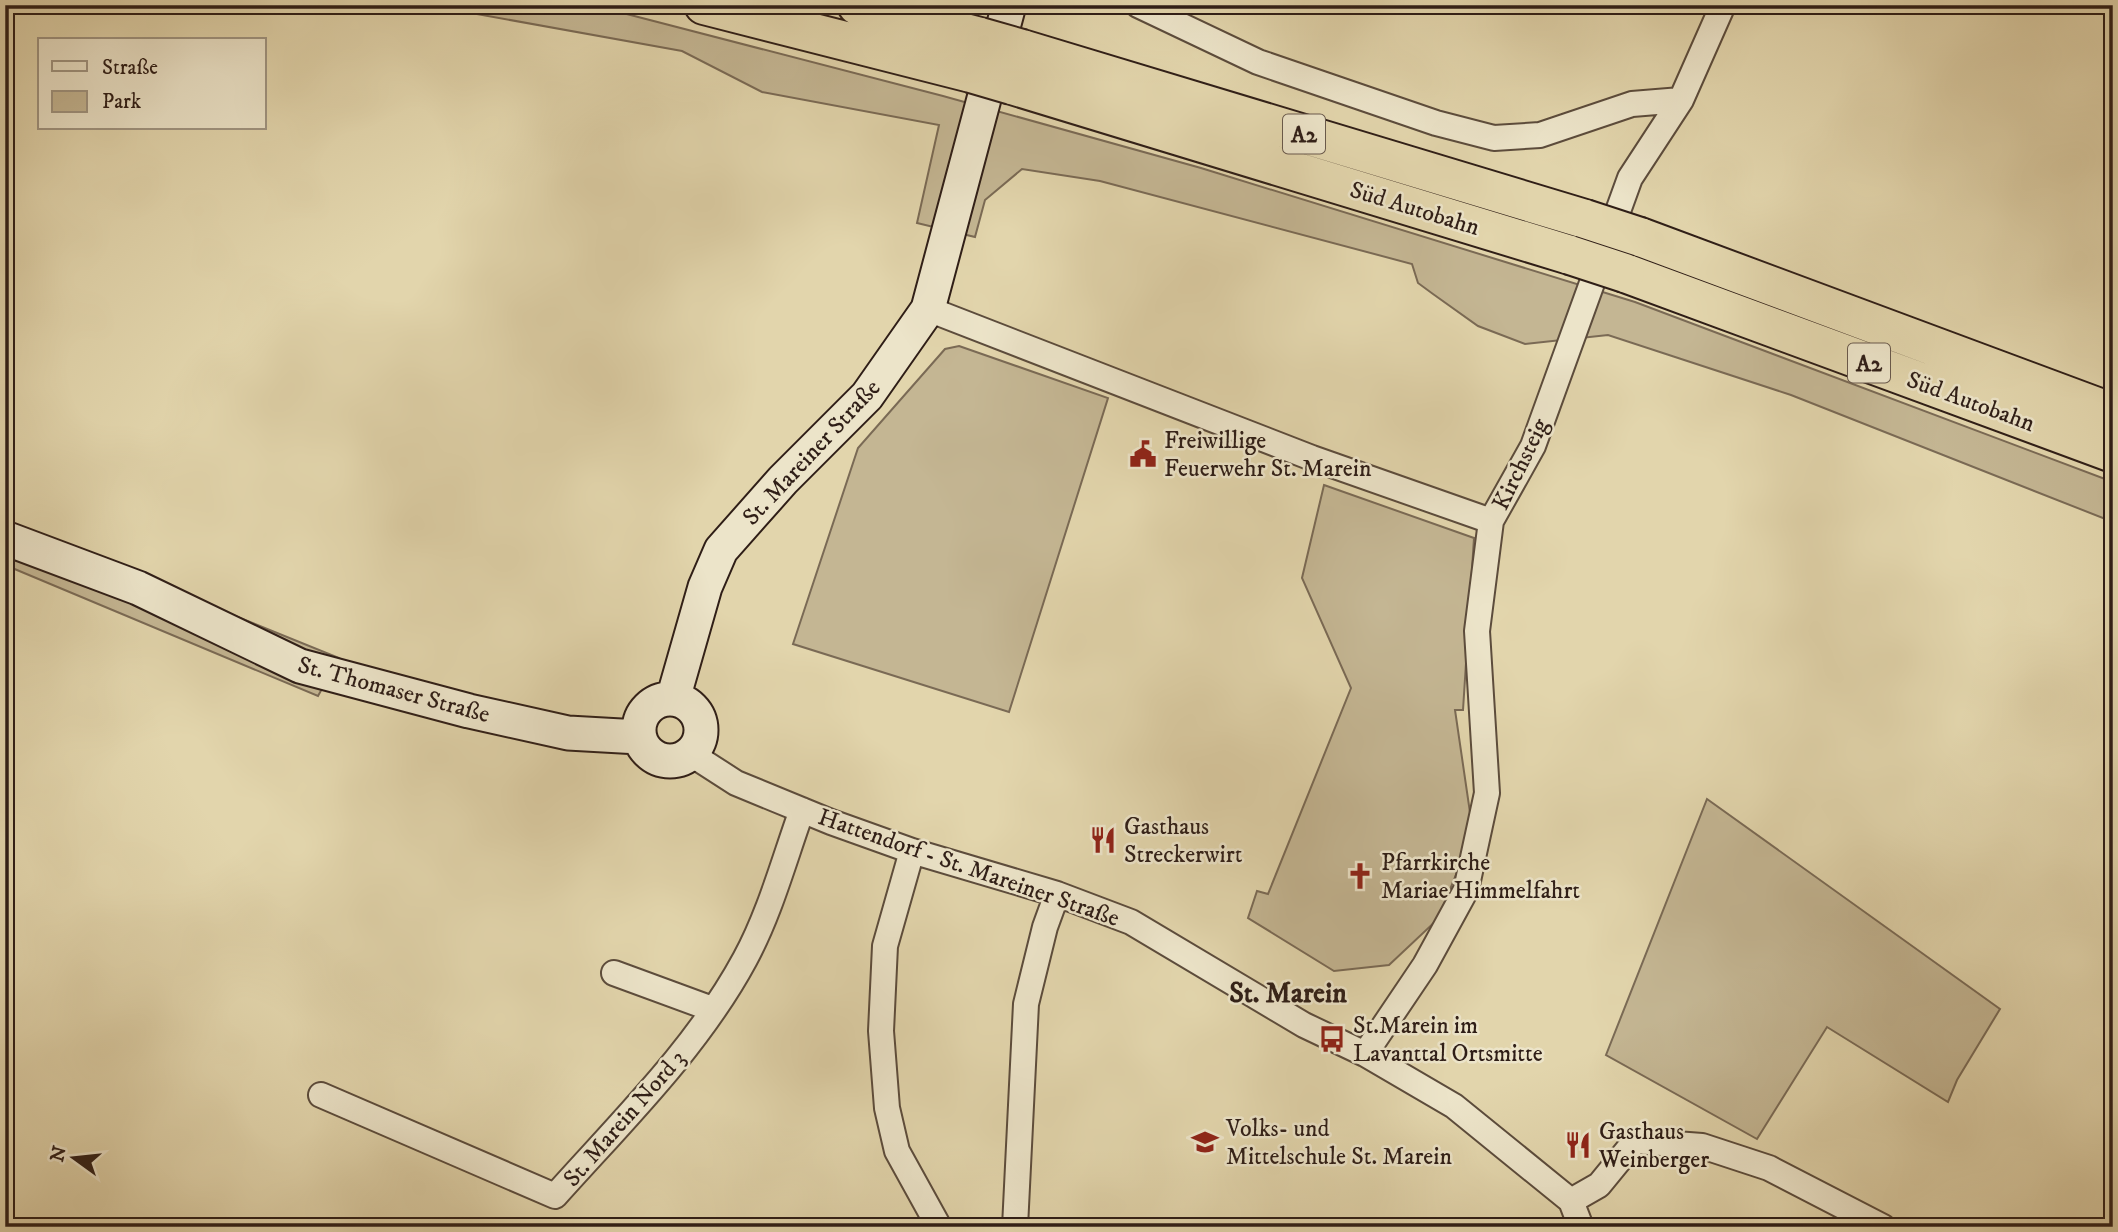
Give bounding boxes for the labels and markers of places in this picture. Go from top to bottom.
place label: Freiwillige Feuerwehr St. Marein [1164,426,1372,484]
public building icon: Freiwillige Feuerwehr St. Marein [1128,439,1158,469]
place label: Gasthaus Streckerwirt [1124,812,1243,870]
restaurant icon: Gasthaus Streckerwirt [1088,825,1118,855]
place label: Pfarrkirche Mariae Himmelfahrt [1381,848,1580,906]
church icon: Pfarrkirche Mariae Himmelfahrt [1345,861,1375,891]
place label: St.Marein im Lavanttal Ortsmitte [1353,1011,1543,1069]
bus stop icon: St.Marein im Lavanttal Ortsmitte [1317,1024,1347,1054]
place label: Volks- und Mittelschule St. Marein [1225,1114,1452,1172]
place label: Gasthaus Weinberger [1598,1117,1709,1175]
school or university icon: Volks- und Mittelschule St. Marein [1190,1127,1220,1157]
restaurant icon: Gasthaus Weinberger [1563,1130,1593,1160]

